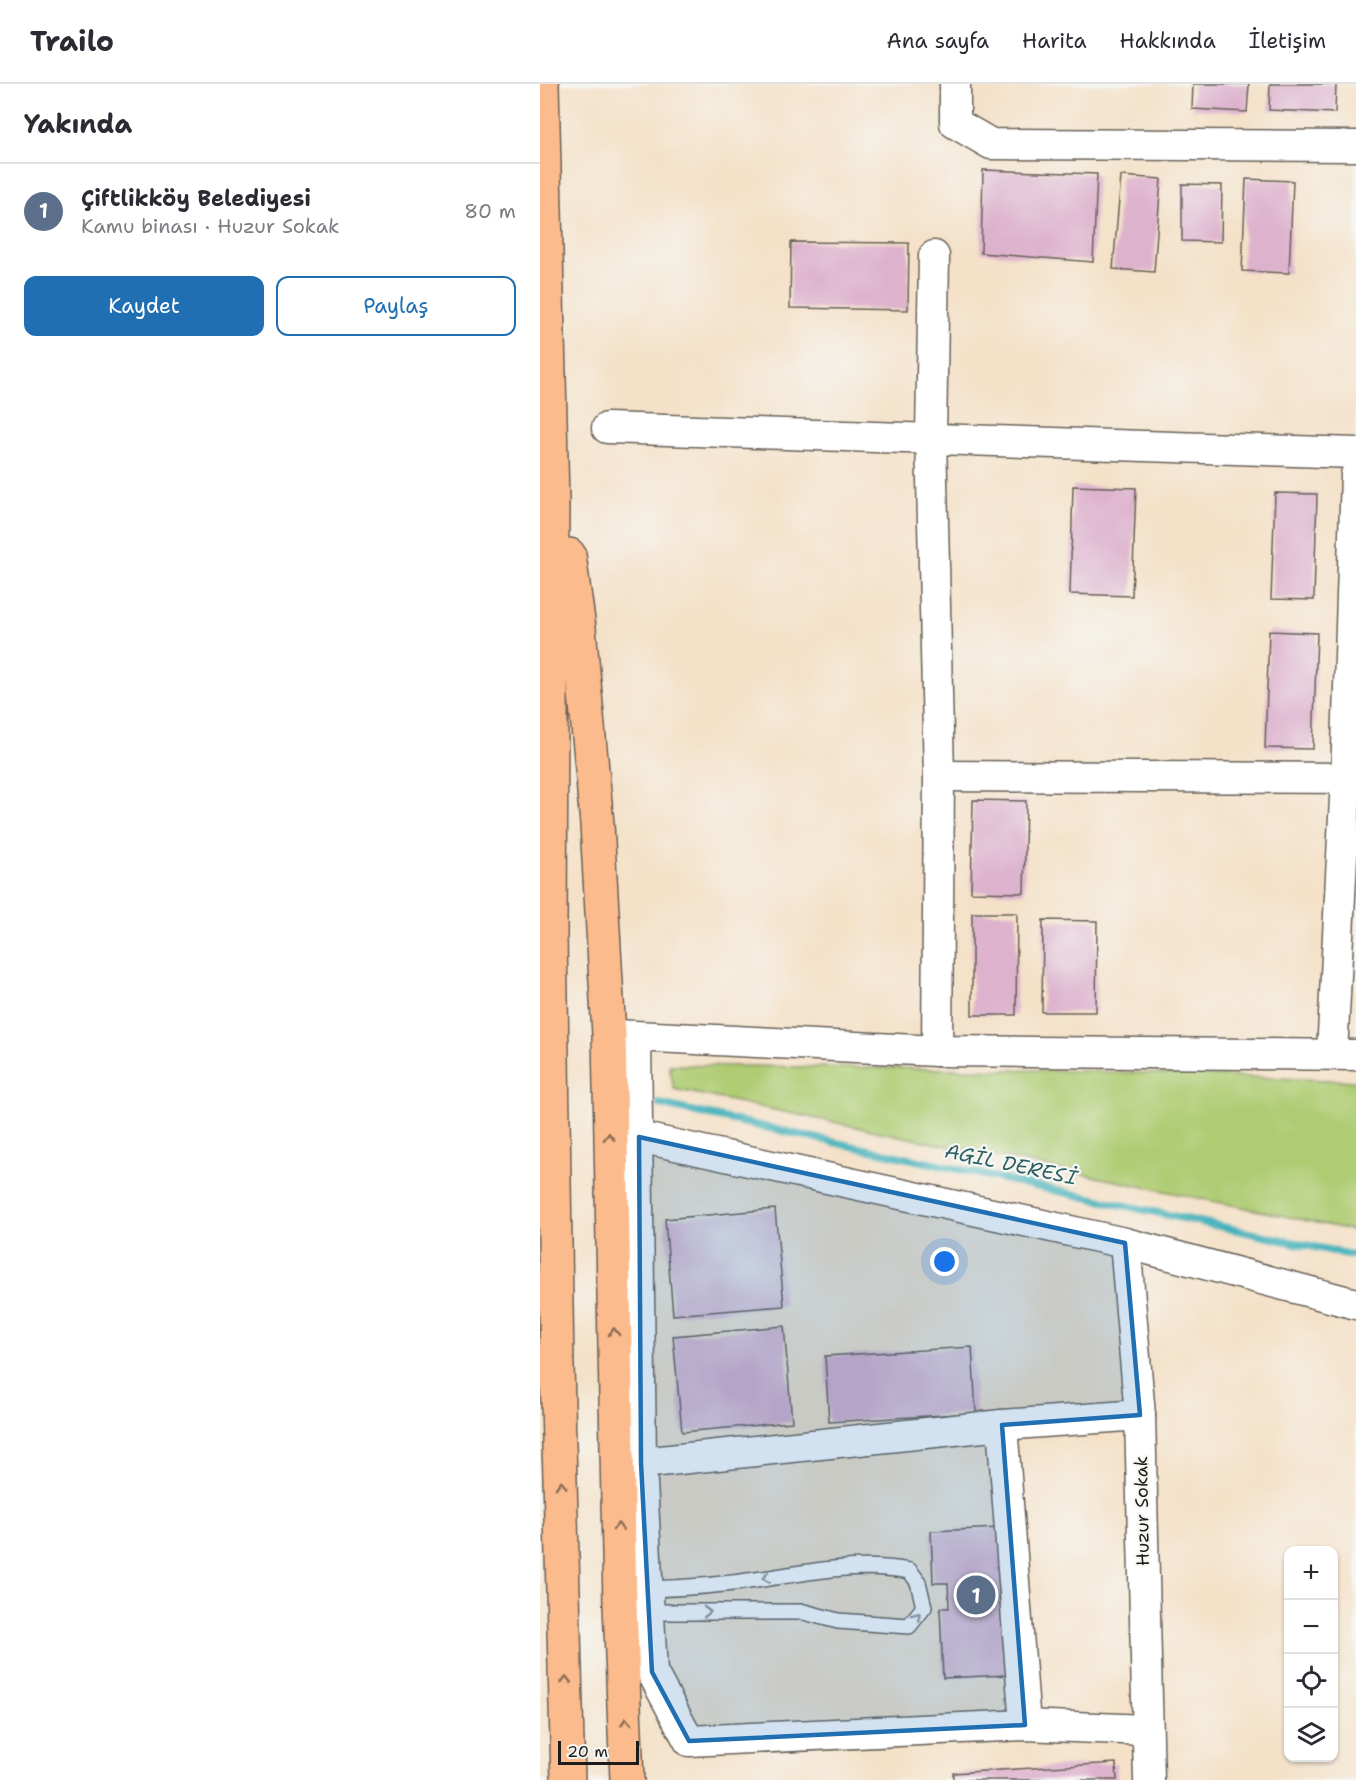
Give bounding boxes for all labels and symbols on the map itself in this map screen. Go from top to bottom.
one-way arrow [603,1132,615,1141]
water label: AGİL DERESİ [943,1137,1081,1191]
your location [930,1247,959,1276]
one-way arrow [607,1327,620,1336]
street label: Huzur Sokak [1129,1456,1155,1566]
one-way arrow [554,1480,567,1489]
one-way arrow [612,1522,624,1531]
one-way arrow [762,1571,772,1584]
pin: 1 [956,1572,996,1618]
one-way arrow [703,1605,712,1618]
one-way arrow [910,1611,921,1622]
one-way arrow [559,1675,572,1684]
one-way arrow [620,1717,633,1726]
scale bar [558,1738,639,1766]

